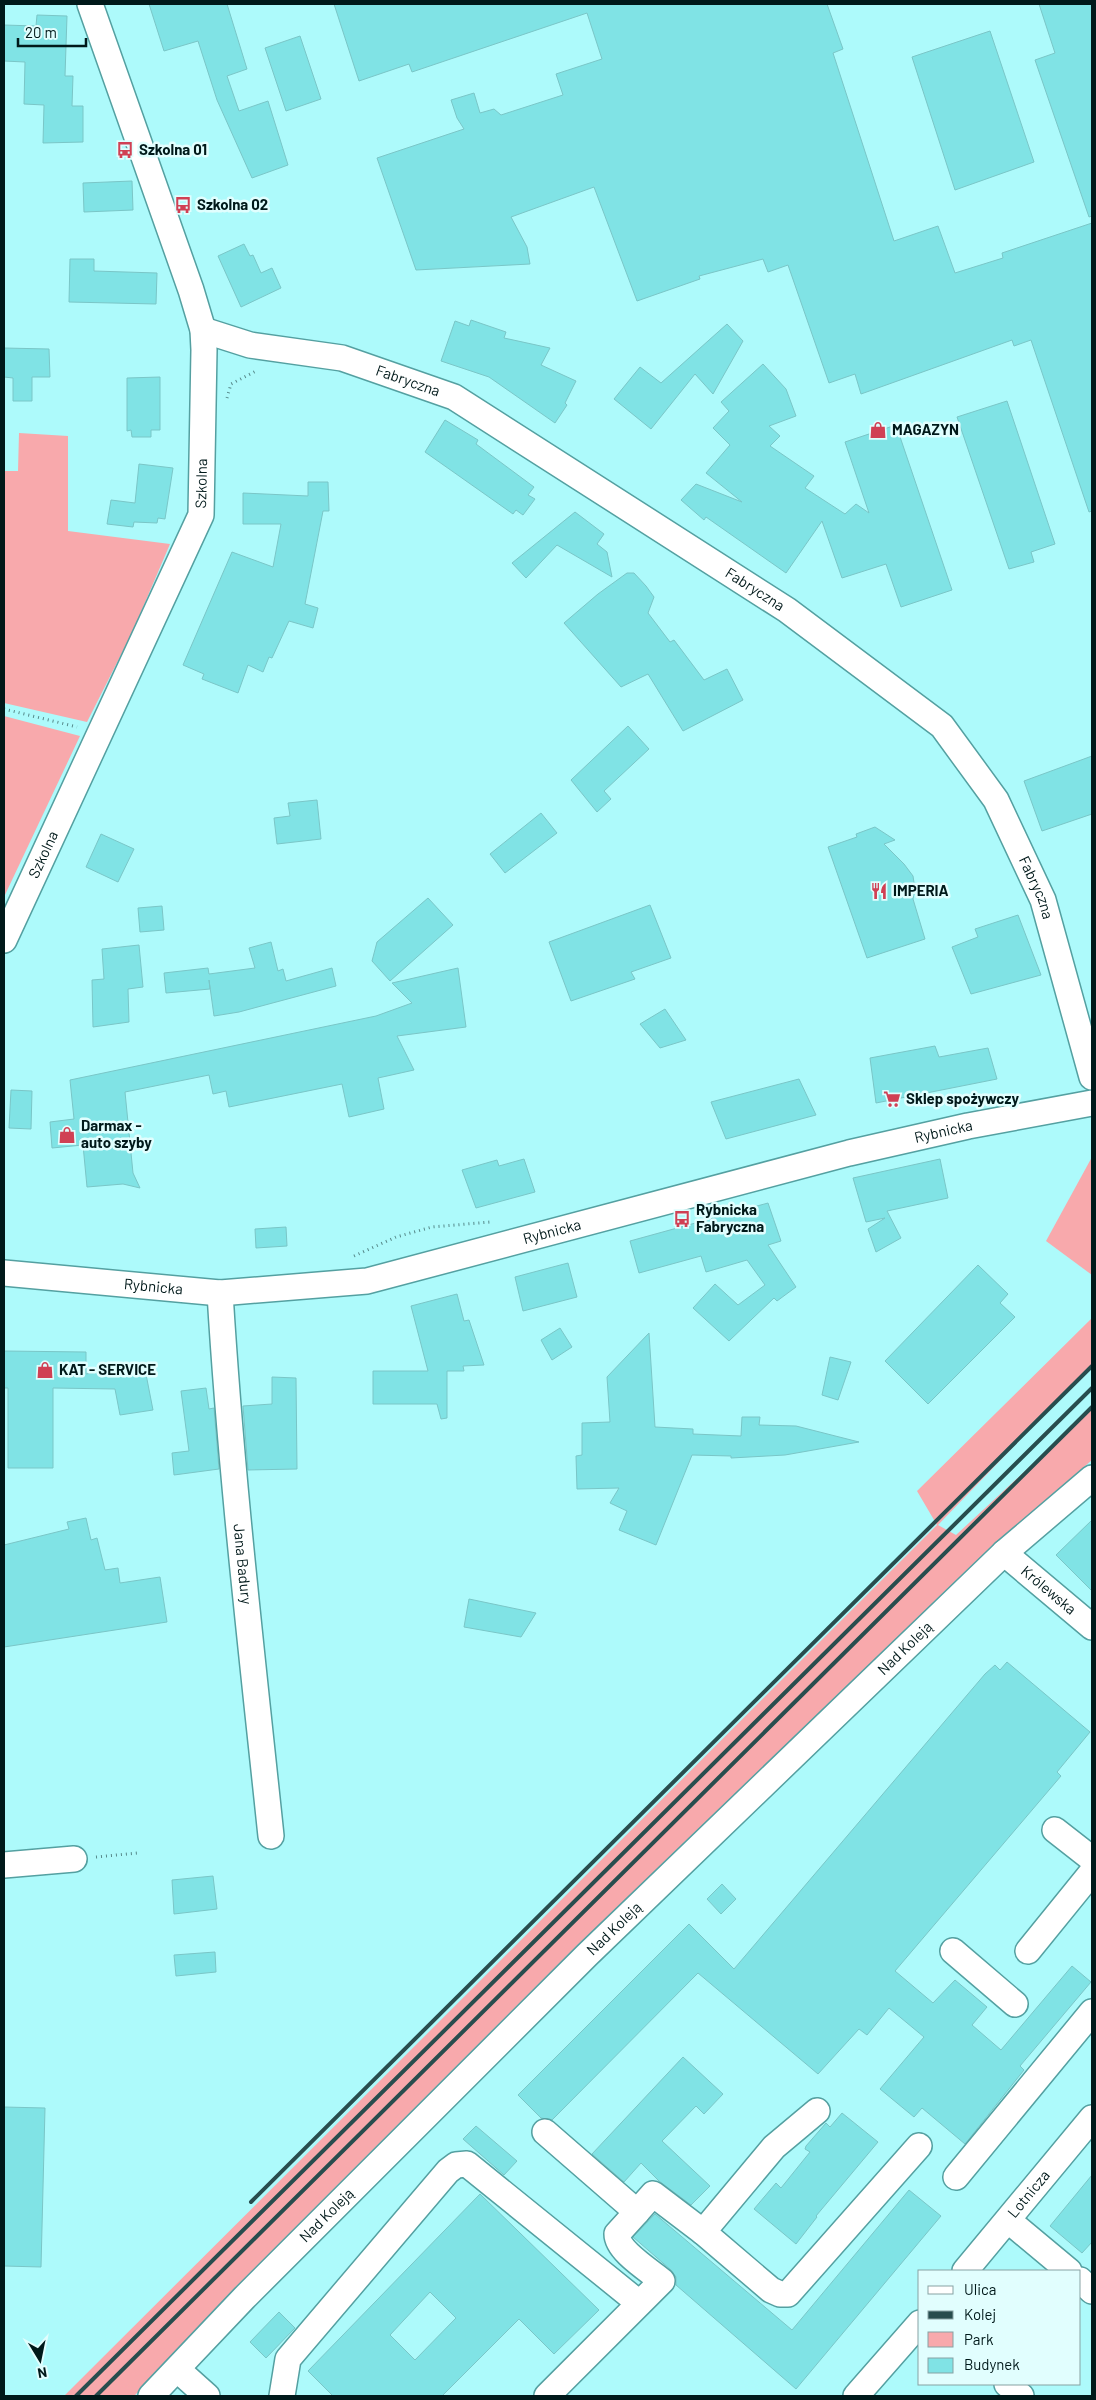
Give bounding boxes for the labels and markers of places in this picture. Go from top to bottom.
bus stop icon: Szkolna 01 [115,140,135,160]
place label: Szkolna 01 [139,140,207,158]
bus stop icon: Szkolna 02 [173,195,193,215]
place label: Szkolna 02 [197,195,268,213]
shop icon: MAGAZYN [868,420,888,440]
place label: MAGAZYN [892,420,959,438]
restaurant icon: IMPERIA [869,881,889,901]
place label: IMPERIA [893,881,949,899]
supermarket icon: Sklep spożywczy [882,1089,902,1109]
place label: Sklep spożywczy [906,1089,1019,1107]
place label: Darmax - auto szyby [81,1116,152,1151]
shop icon: Darmax - auto szyby [57,1125,77,1145]
place label: Rybnicka Fabryczna [696,1200,764,1235]
bus stop icon: Rybnicka Fabryczna [672,1209,692,1229]
shop icon: KAT - SERVICE [35,1360,55,1380]
place label: KAT - SERVICE [59,1360,156,1378]

